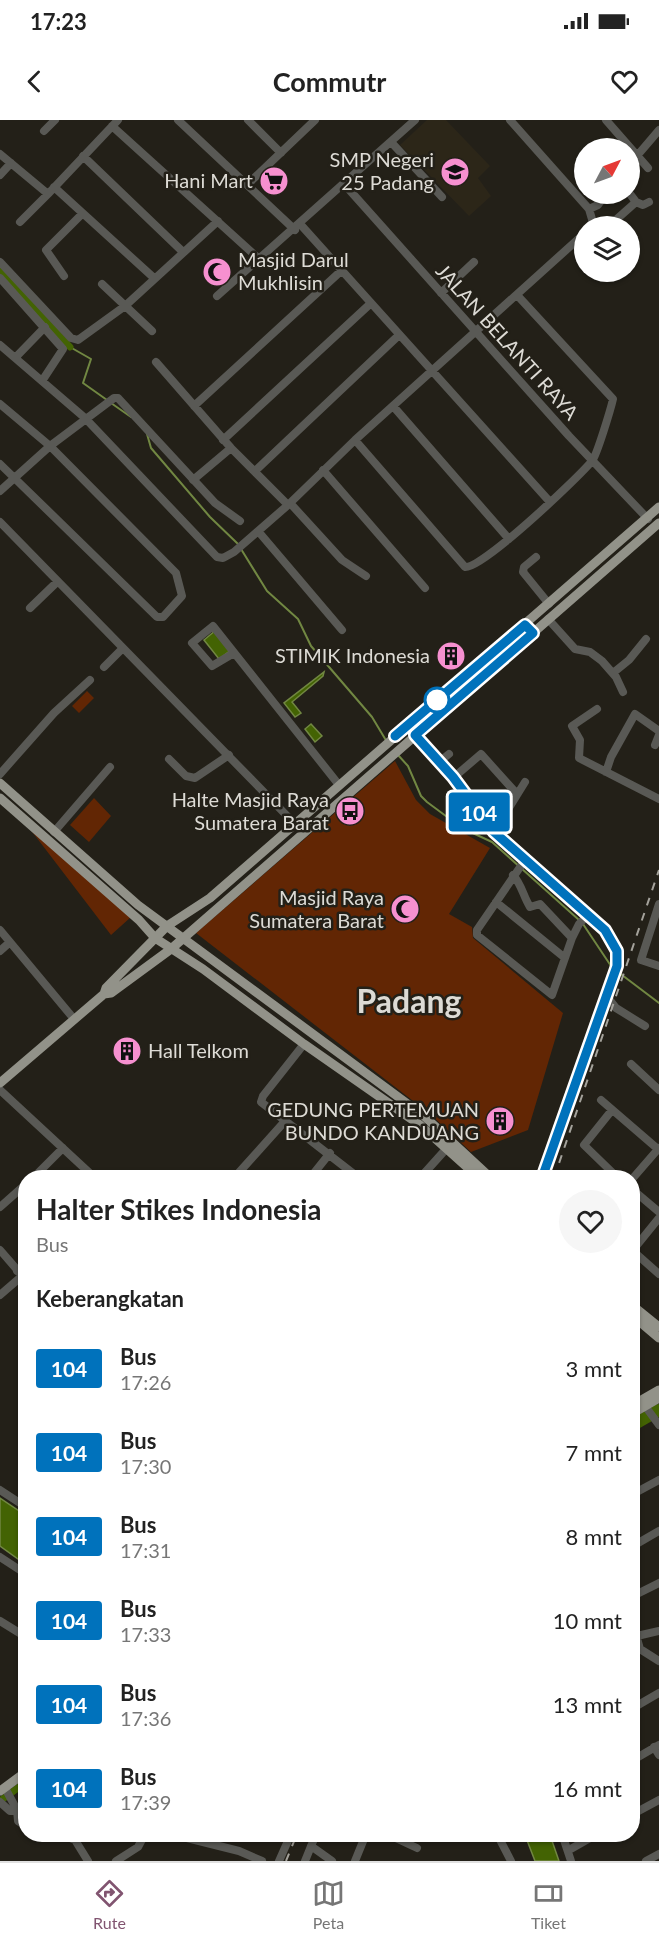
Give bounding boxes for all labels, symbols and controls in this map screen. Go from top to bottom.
text: 17:23 [30,8,87,35]
icon: back [18,65,51,98]
text: Commutr [273,65,386,98]
icon: heart [608,65,641,98]
north arrow [574,138,640,204]
map controls [574,138,640,282]
place label: SMP Negeri 25 Padang [330,147,434,194]
school or university icon: SMP Negeri 25 Padang [439,156,471,188]
supermarket icon: Hani Mart [258,165,290,197]
place label: Hani Mart [164,168,253,192]
button: layers [574,216,640,282]
place label: Masjid Darul Mukhlisin [238,247,349,294]
mosque icon: Masjid Darul Mukhlisin [201,256,233,288]
street label: JALAN BELANTI RAYA [431,258,584,425]
building icon: STIMIK Indonesia [435,640,467,672]
place label: STIMIK Indonesia [275,643,430,667]
unlabelled marker [424,687,450,713]
place label: Halte Masjid Raya Sumatera Barat [172,787,329,834]
line badge: 104 [444,792,514,832]
bus stop icon: Halte Masjid Raya Sumatera Barat [334,795,366,827]
text: 104 [461,800,497,825]
place label: Masjid Raya Sumatera Barat [249,885,384,932]
mosque icon: Masjid Raya Sumatera Barat [389,893,421,925]
district label: Padang [357,981,462,1020]
building icon: Hall Telkom [111,1035,143,1067]
place label: Hall Telkom [148,1038,249,1062]
place label: GEDUNG PERTEMUAN BUNDO KANDUANG [267,1097,479,1144]
building icon: GEDUNG PERTEMUAN BUNDO KANDUANG [484,1105,516,1137]
button: heart [559,1190,622,1253]
text: Halter Stikes Indonesia [36,1192,322,1226]
text: Bus [36,1232,69,1256]
text: Keberangkatan [36,1285,184,1312]
text: Bus [120,1343,156,1370]
text: 3 mnt [566,1355,622,1382]
text: 104 [51,1356,87,1381]
text: 17:26 [120,1370,171,1394]
text: Bus [120,1427,156,1454]
text: 7 mnt [566,1439,622,1466]
text: 104 [51,1440,87,1465]
text: 17:30 [120,1454,171,1478]
text: Bus [120,1511,156,1538]
text: 8 mnt [566,1523,622,1550]
text: 104 [51,1524,87,1549]
text: 17:31 [120,1538,171,1562]
text: Bus [120,1595,156,1622]
text: 10 mnt [553,1607,622,1634]
text: 104 [51,1608,87,1633]
text: 17:33 [120,1622,171,1646]
text: Bus [120,1679,156,1706]
text: 13 mnt [553,1691,622,1718]
text: 104 [51,1692,87,1717]
text: 17:36 [120,1706,171,1730]
text: Bus [120,1763,156,1790]
text: 16 mnt [553,1775,622,1802]
text: 104 [51,1776,87,1801]
text: 17:39 [120,1790,171,1814]
tab: Rute [93,1877,126,1932]
tab: Peta [312,1877,345,1932]
tab: Tiket [531,1877,566,1932]

